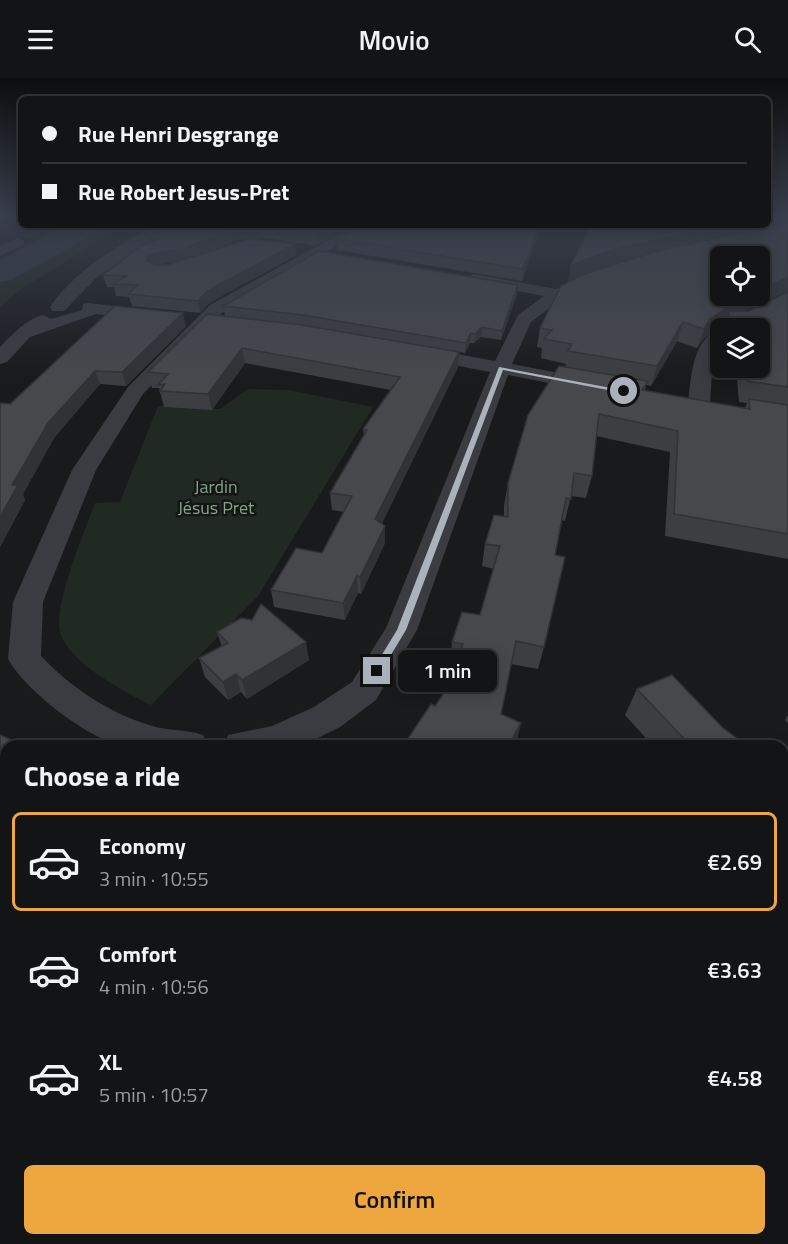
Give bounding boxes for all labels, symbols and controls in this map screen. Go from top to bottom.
text: Movio [359,19,429,60]
icon: menu [24,23,57,56]
icon: search [731,23,764,56]
text: Rue Henri Desgrange [78,117,279,151]
text: Rue Robert Jesus-Pret [78,175,289,209]
map controls [710,246,770,378]
button: locate [710,246,770,306]
button: layers [710,318,770,378]
route start [610,377,637,404]
park label: Jardin Jésus Pret [178,473,255,521]
callout: 1 min [398,650,497,692]
text: 1 min [423,655,472,686]
route end [363,657,390,684]
text: Choose a ride [24,755,180,796]
text: Economy [99,829,186,863]
icon: car [27,835,81,889]
text: €2.69 [707,845,762,879]
text: 3 min · 10:55 [99,863,209,894]
text: Comfort [99,937,177,971]
icon: car [27,943,81,997]
text: €3.63 [707,953,762,987]
text: 4 min · 10:56 [99,971,209,1002]
text: XL [99,1045,122,1079]
icon: car [27,1051,81,1105]
text: €4.58 [707,1061,762,1095]
text: 5 min · 10:57 [99,1079,209,1110]
button: Confirm [24,1165,765,1234]

